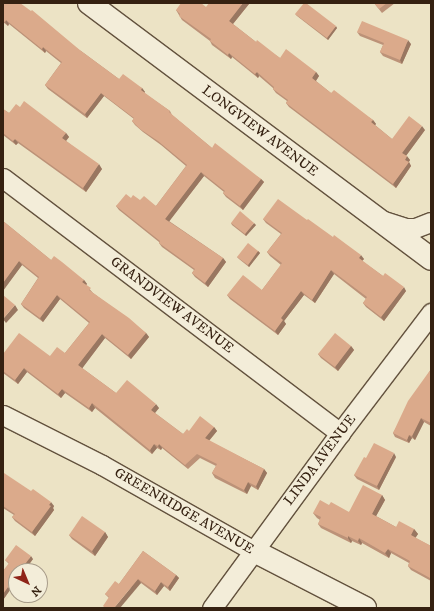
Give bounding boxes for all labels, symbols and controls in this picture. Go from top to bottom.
street label: LONGVIEW AVENUE [199,82,321,180]
street label: GRANDVIEW AVENUE [107,253,237,357]
street label: LINDA AVENUE [280,411,360,509]
street label: GREENRIDGE AVENUE [111,464,257,558]
north arrow [8,563,48,603]
text: N [28,583,44,599]

